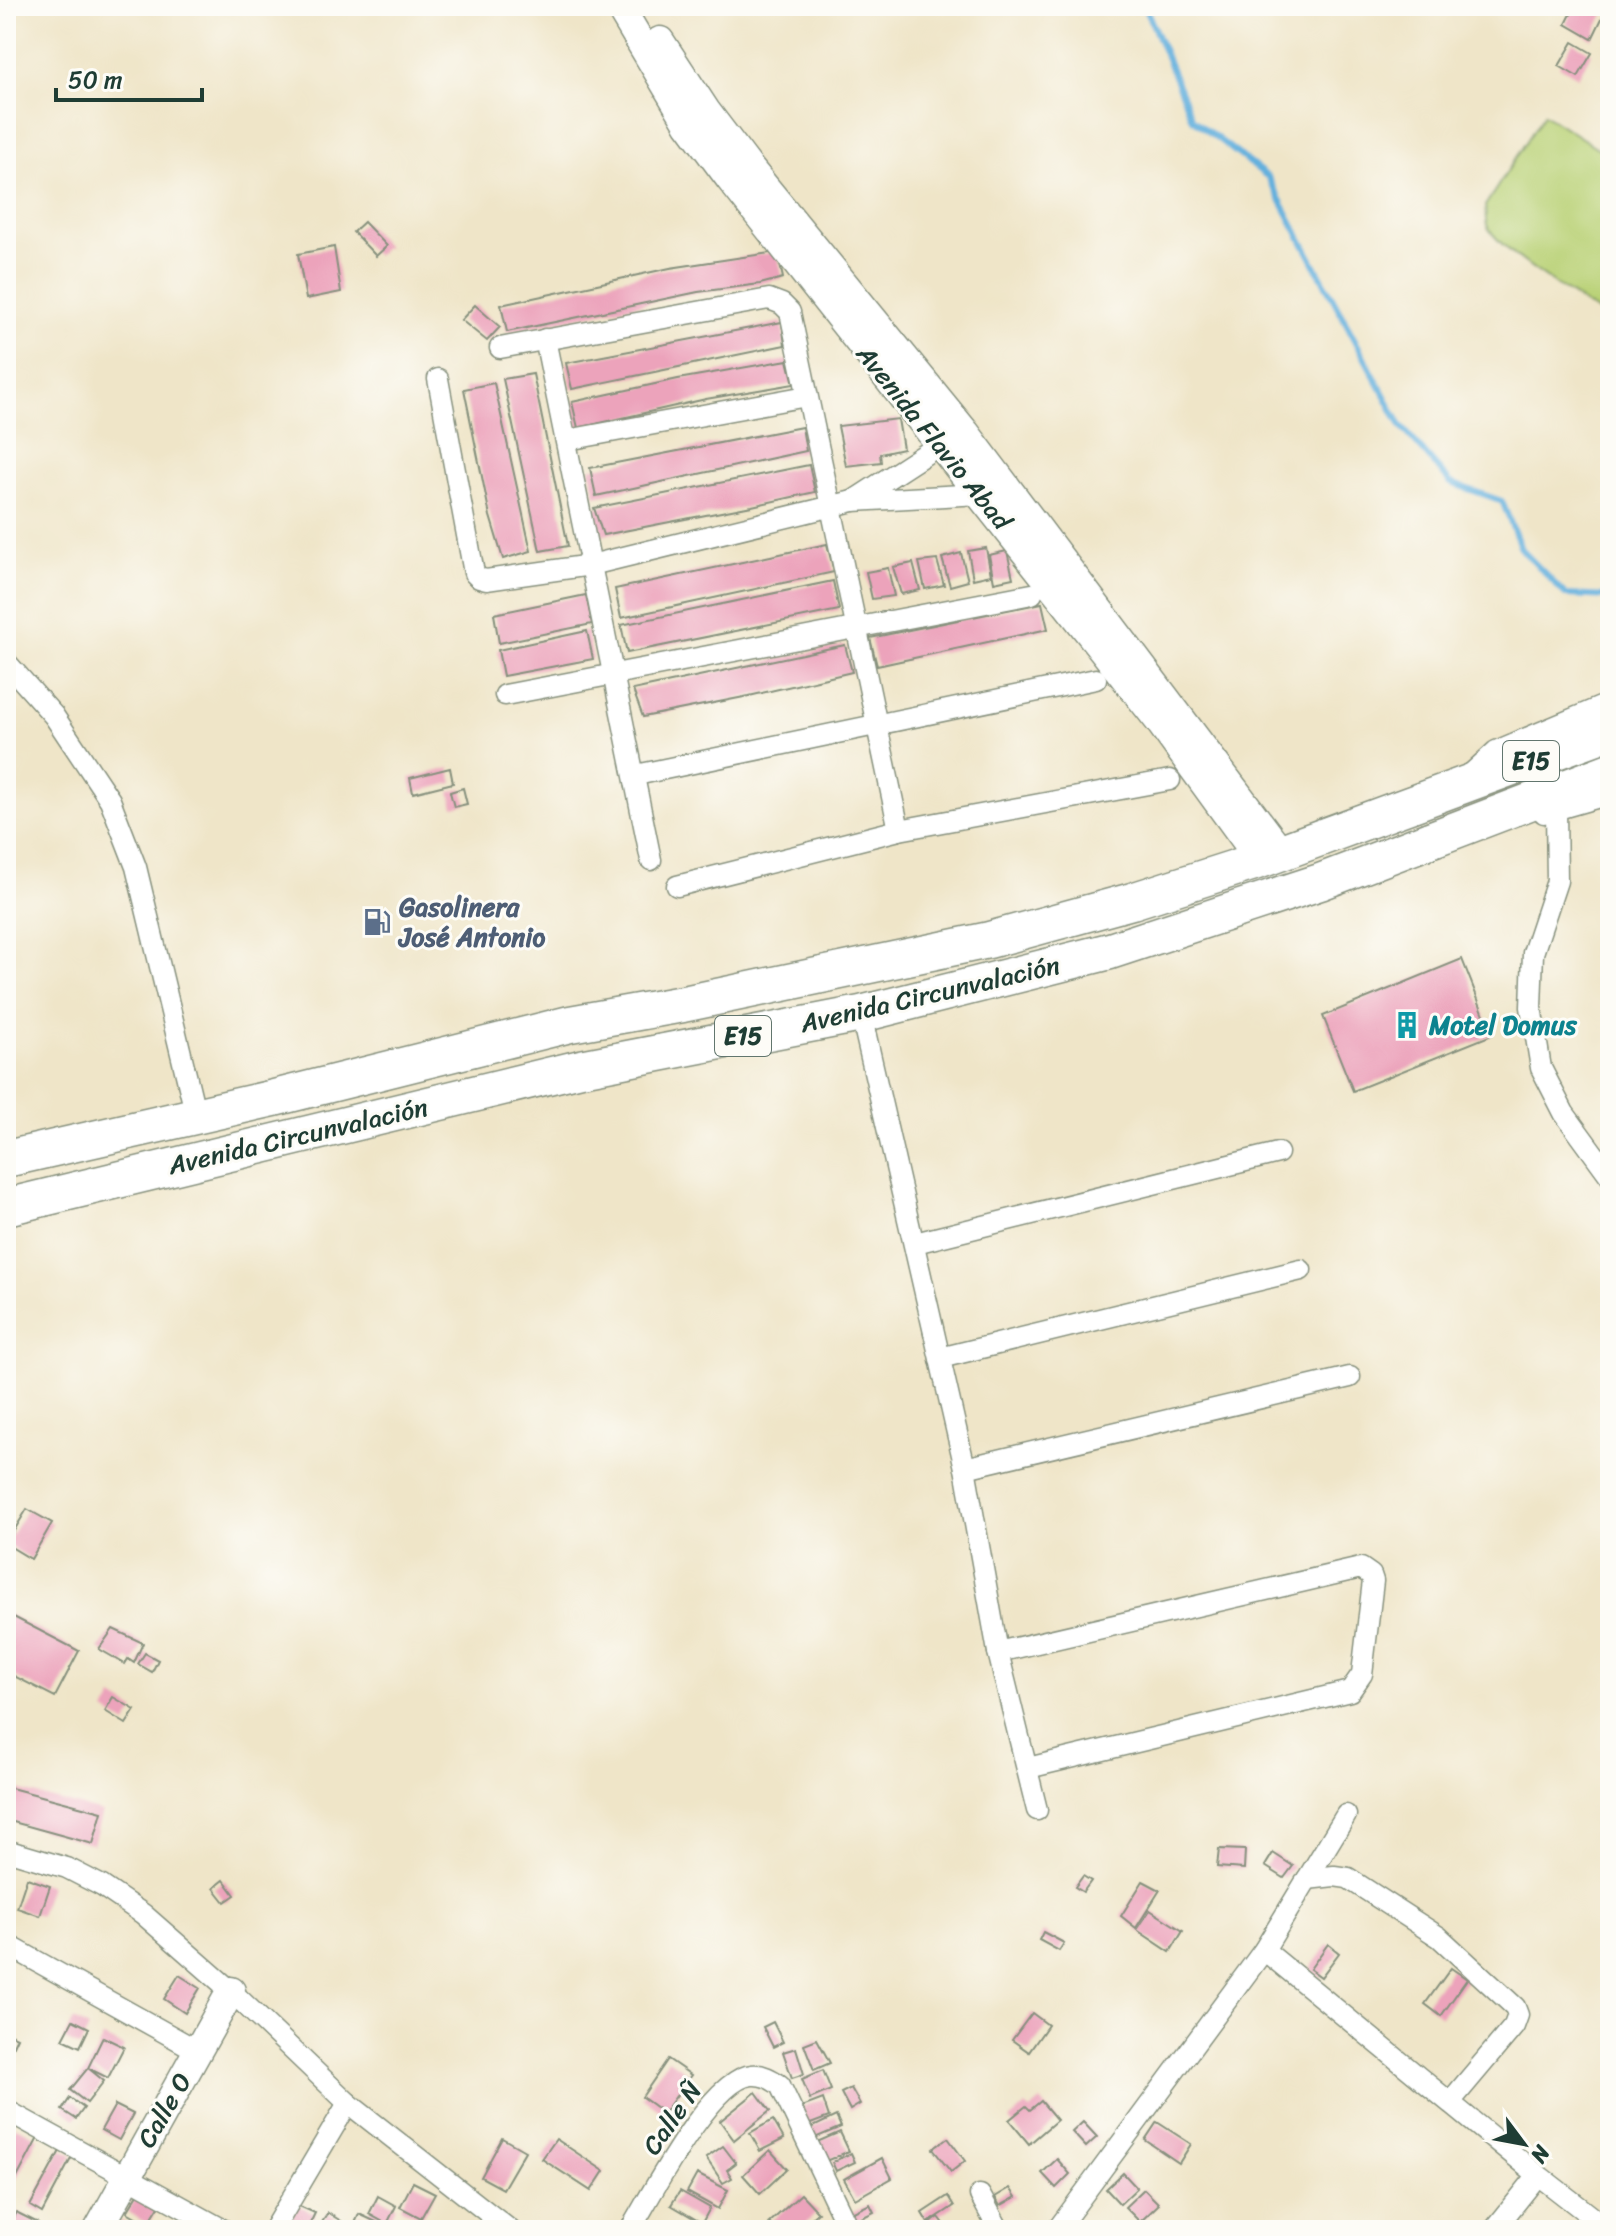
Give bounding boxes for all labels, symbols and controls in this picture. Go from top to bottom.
scale bar [56,52,202,102]
text: 50 m [68,59,123,101]
street label: Avenida Flavio Abad [844,333,1025,542]
road number: E15 [1503,741,1559,781]
place label: Gasolinera José Antonio [397,884,545,960]
fuel station icon: Gasolinera José Antonio [362,907,392,937]
street label: Avenida Circunvalación [795,942,1064,1046]
place label: Motel Domus [1428,1002,1578,1048]
building icon: Motel Domus [1392,1010,1422,1040]
road number: E15 [715,1016,771,1056]
street label: Avenida Circunvalación [163,1084,432,1188]
street label: Calle O [124,2063,204,2157]
street label: Calle Ñ [630,2071,714,2165]
north arrow [1484,2104,1564,2184]
text: N [1520,2137,1562,2172]

